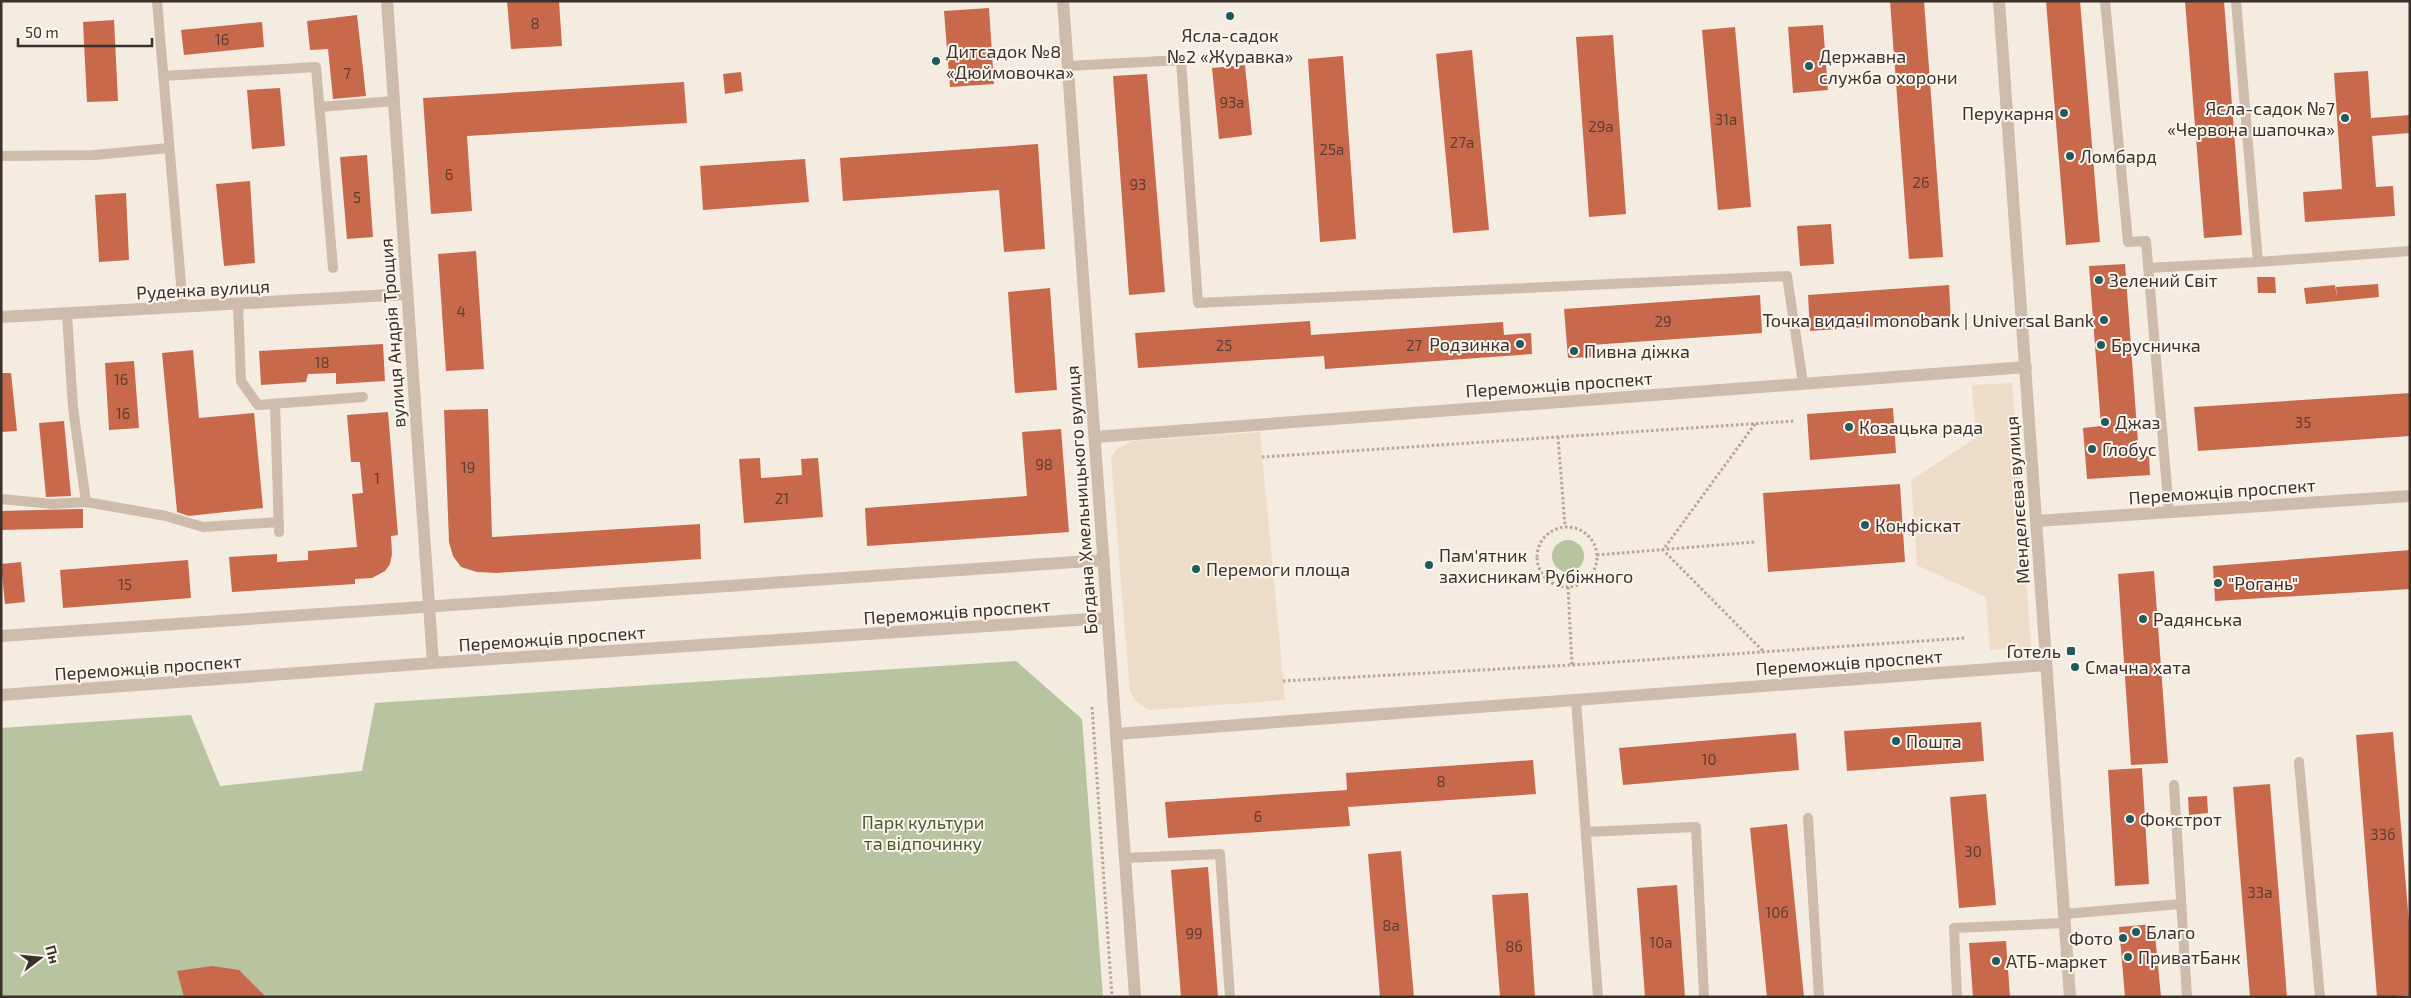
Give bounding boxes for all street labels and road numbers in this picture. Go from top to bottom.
street label: вулиця Андрія Трощия [374,237,410,429]
street label: Руденка вулиця [136,275,270,303]
street label: Богдана Хмельницького вулиця [1061,365,1101,635]
street label: Переможців проспект [1465,366,1653,402]
street label: Менделєєва вулиця [2000,415,2034,585]
street label: Переможців проспект [2128,473,2316,509]
street label: Переможців проспект [863,593,1051,629]
street label: Переможців проспект [458,620,646,656]
street label: Переможців проспект [1755,644,1943,680]
street label: Переможців проспект [54,649,242,685]

